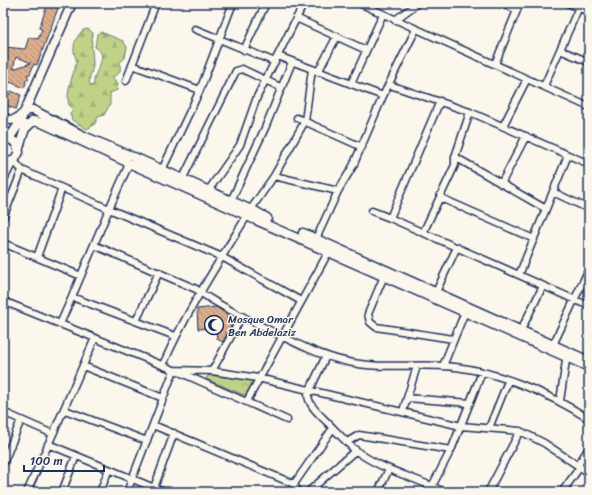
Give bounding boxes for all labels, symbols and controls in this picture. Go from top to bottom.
place label: Mosque Omar Ben Abdelaziz [228,310,297,342]
mosque icon: Mosque Omar Ben Abdelaziz [203,314,225,336]
scale bar [24,447,104,473]
text: 100 m [30,450,63,472]

